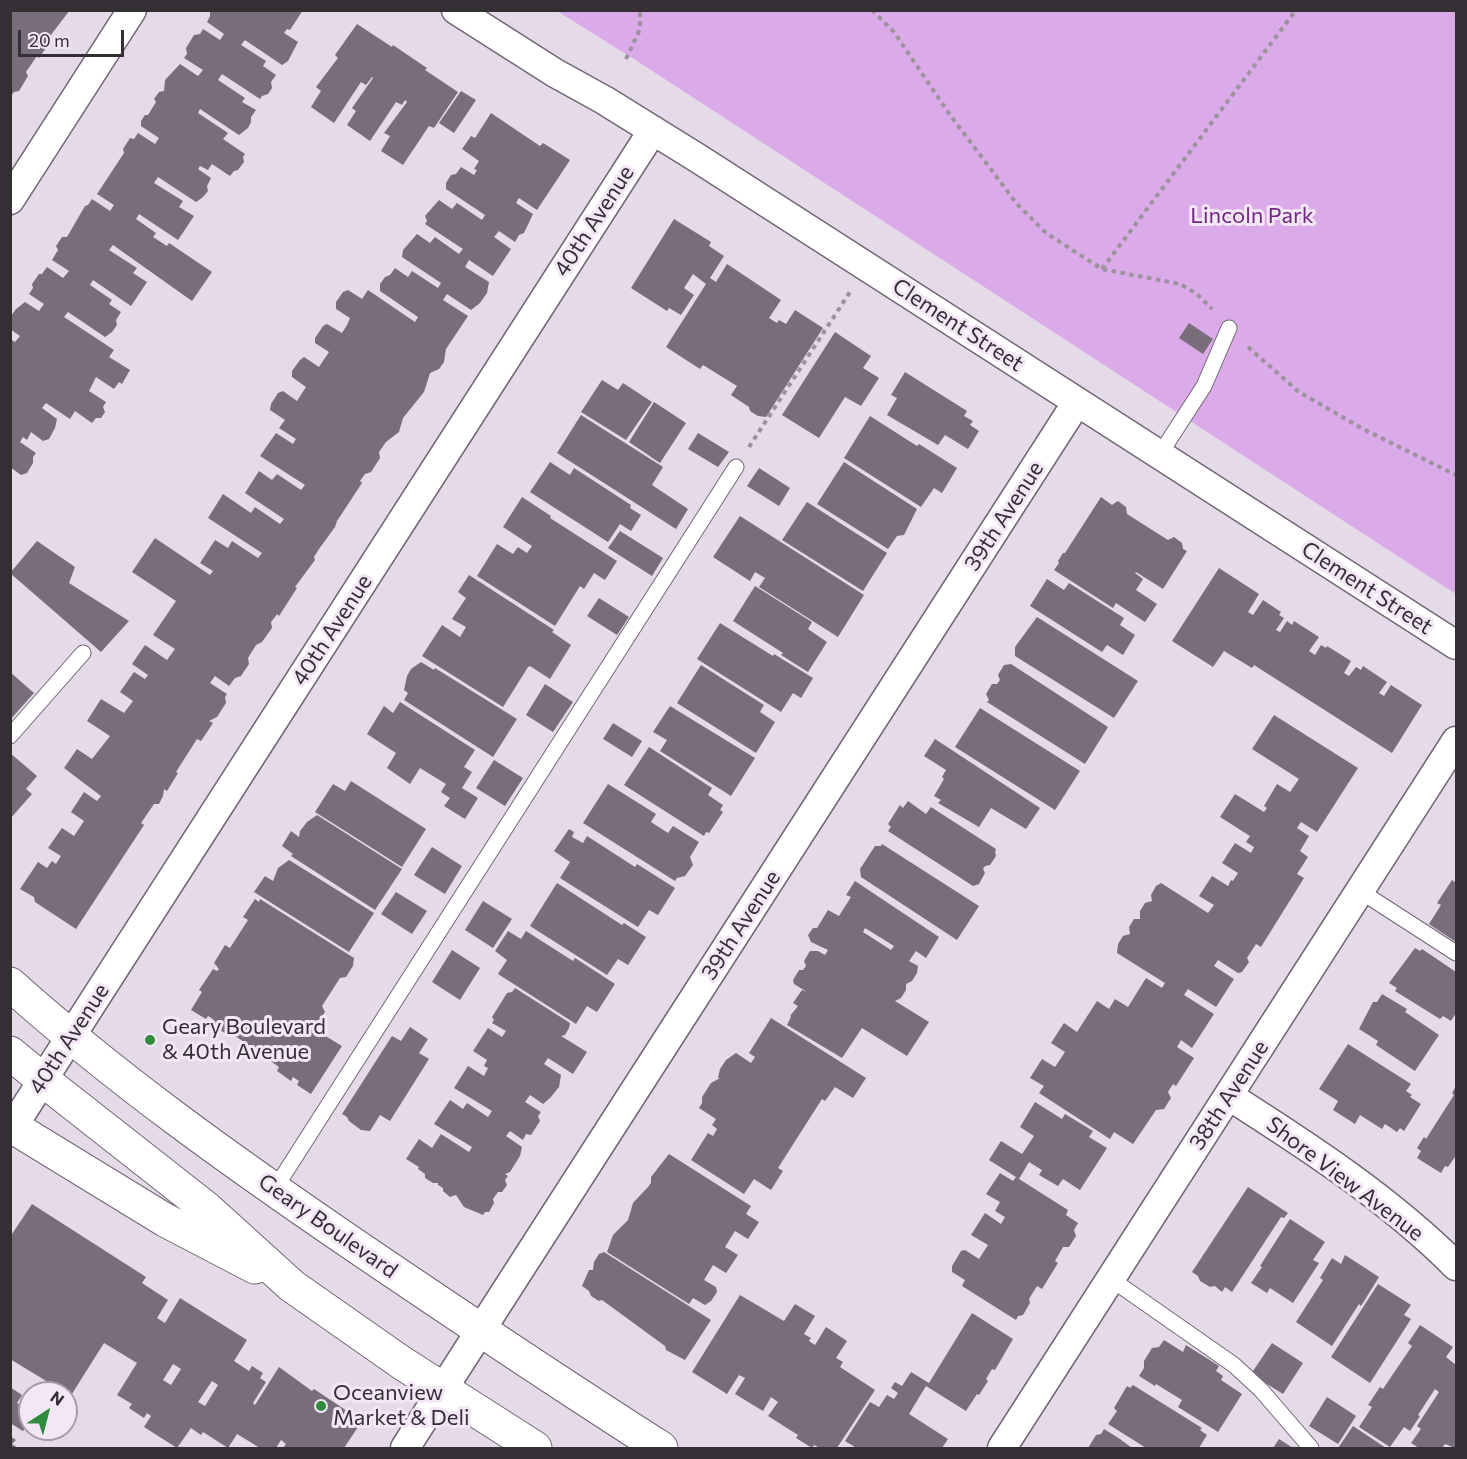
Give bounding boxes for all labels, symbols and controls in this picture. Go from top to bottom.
scale bar [21,18,128,56]
text: 20 m [29,29,70,51]
street label: 40th Avenue [548,161,640,281]
park label: Lincoln Park [1190,203,1314,229]
street label: Clement Street [887,273,1029,377]
street label: 39th Avenue [959,456,1049,576]
street label: Clement Street [1296,536,1438,640]
street label: 40th Avenue [286,570,378,690]
street label: 39th Avenue [696,865,786,985]
street label: 40th Avenue [23,979,115,1099]
place label: Geary Boulevard & 40th Avenue [162,1014,326,1066]
marker: Geary Boulevard & 40th Avenue [143,1033,157,1047]
street label: 38th Avenue [1184,1035,1274,1155]
street label: Shore View Avenue [1261,1111,1429,1247]
street label: Geary Boulevard [253,1168,403,1284]
place label: Oceanview Market & Deli [333,1380,470,1432]
north arrow [18,1381,78,1441]
text: N [47,1386,68,1409]
marker: Oceanview Market & Deli [314,1399,328,1413]

